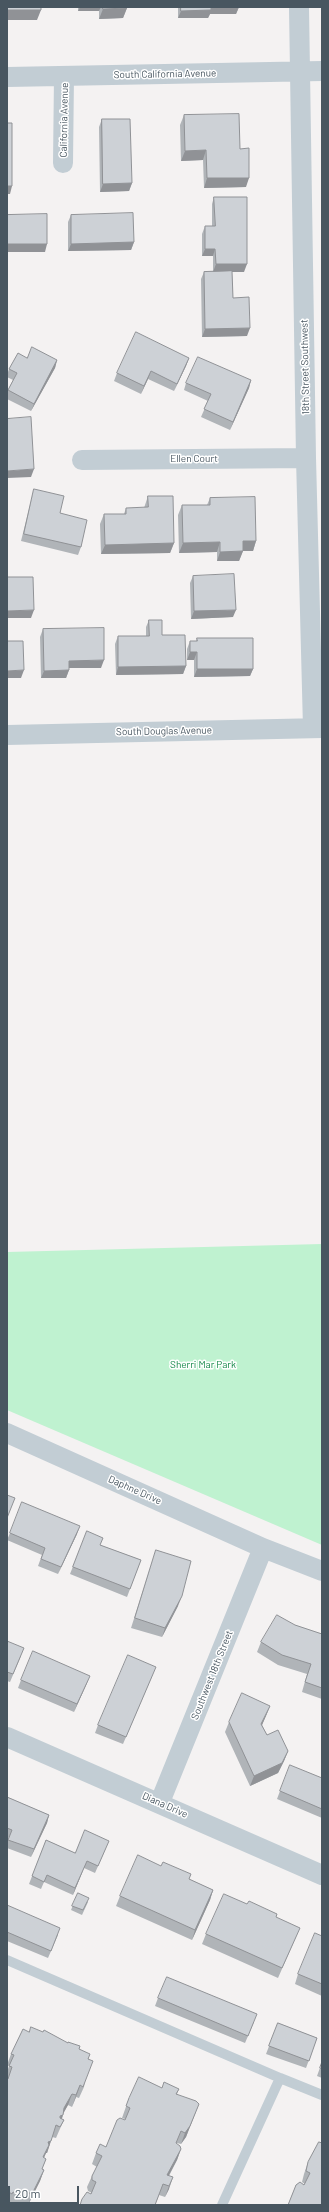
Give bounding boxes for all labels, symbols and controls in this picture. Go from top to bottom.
street label: South California Avenue [114,67,216,81]
street label: California Avenue [57,82,71,158]
street label: 18th Street Southwest [298,319,312,415]
street label: Ellen Court [170,453,218,465]
street label: South Douglas Avenue [116,724,212,738]
park label: Sherri Mar Park [170,1359,236,1371]
street label: Daphne Drive [106,1473,164,1507]
street label: Southwest 18th Street [189,1629,235,1721]
street label: Diana Drive [140,1790,190,1820]
scale bar [10,2178,81,2204]
text: 20 m [15,2186,41,2200]

